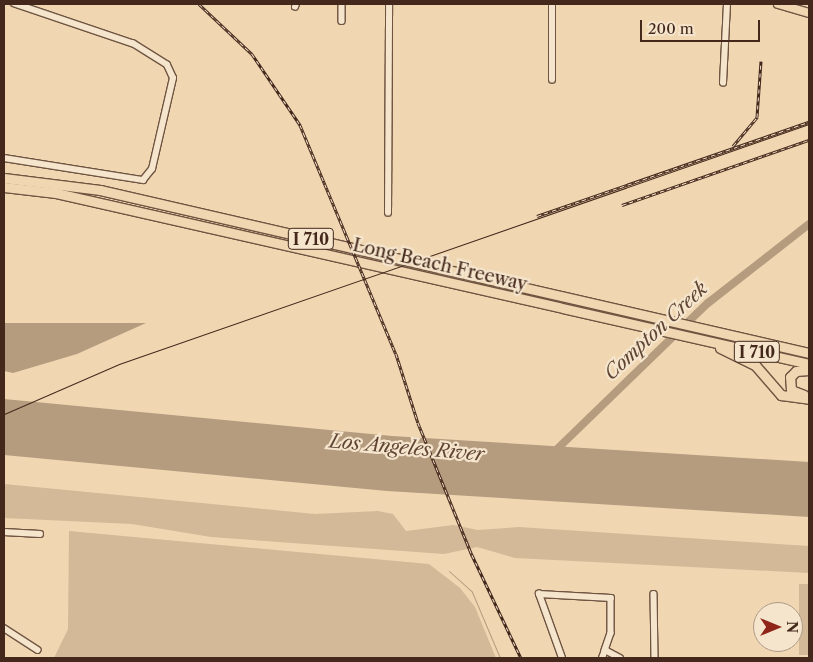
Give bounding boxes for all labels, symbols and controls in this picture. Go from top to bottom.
scale bar [643,10,763,42]
text: 200 m [648,19,694,38]
road number: I 710 [287,225,335,252]
street label: Long Beach Freeway [351,234,529,296]
water label: Compton Creek [600,277,712,385]
road number: I 710 [733,338,781,366]
water label: Los Angeles River [329,430,485,466]
north arrow [753,602,803,652]
text: N [783,621,801,633]

